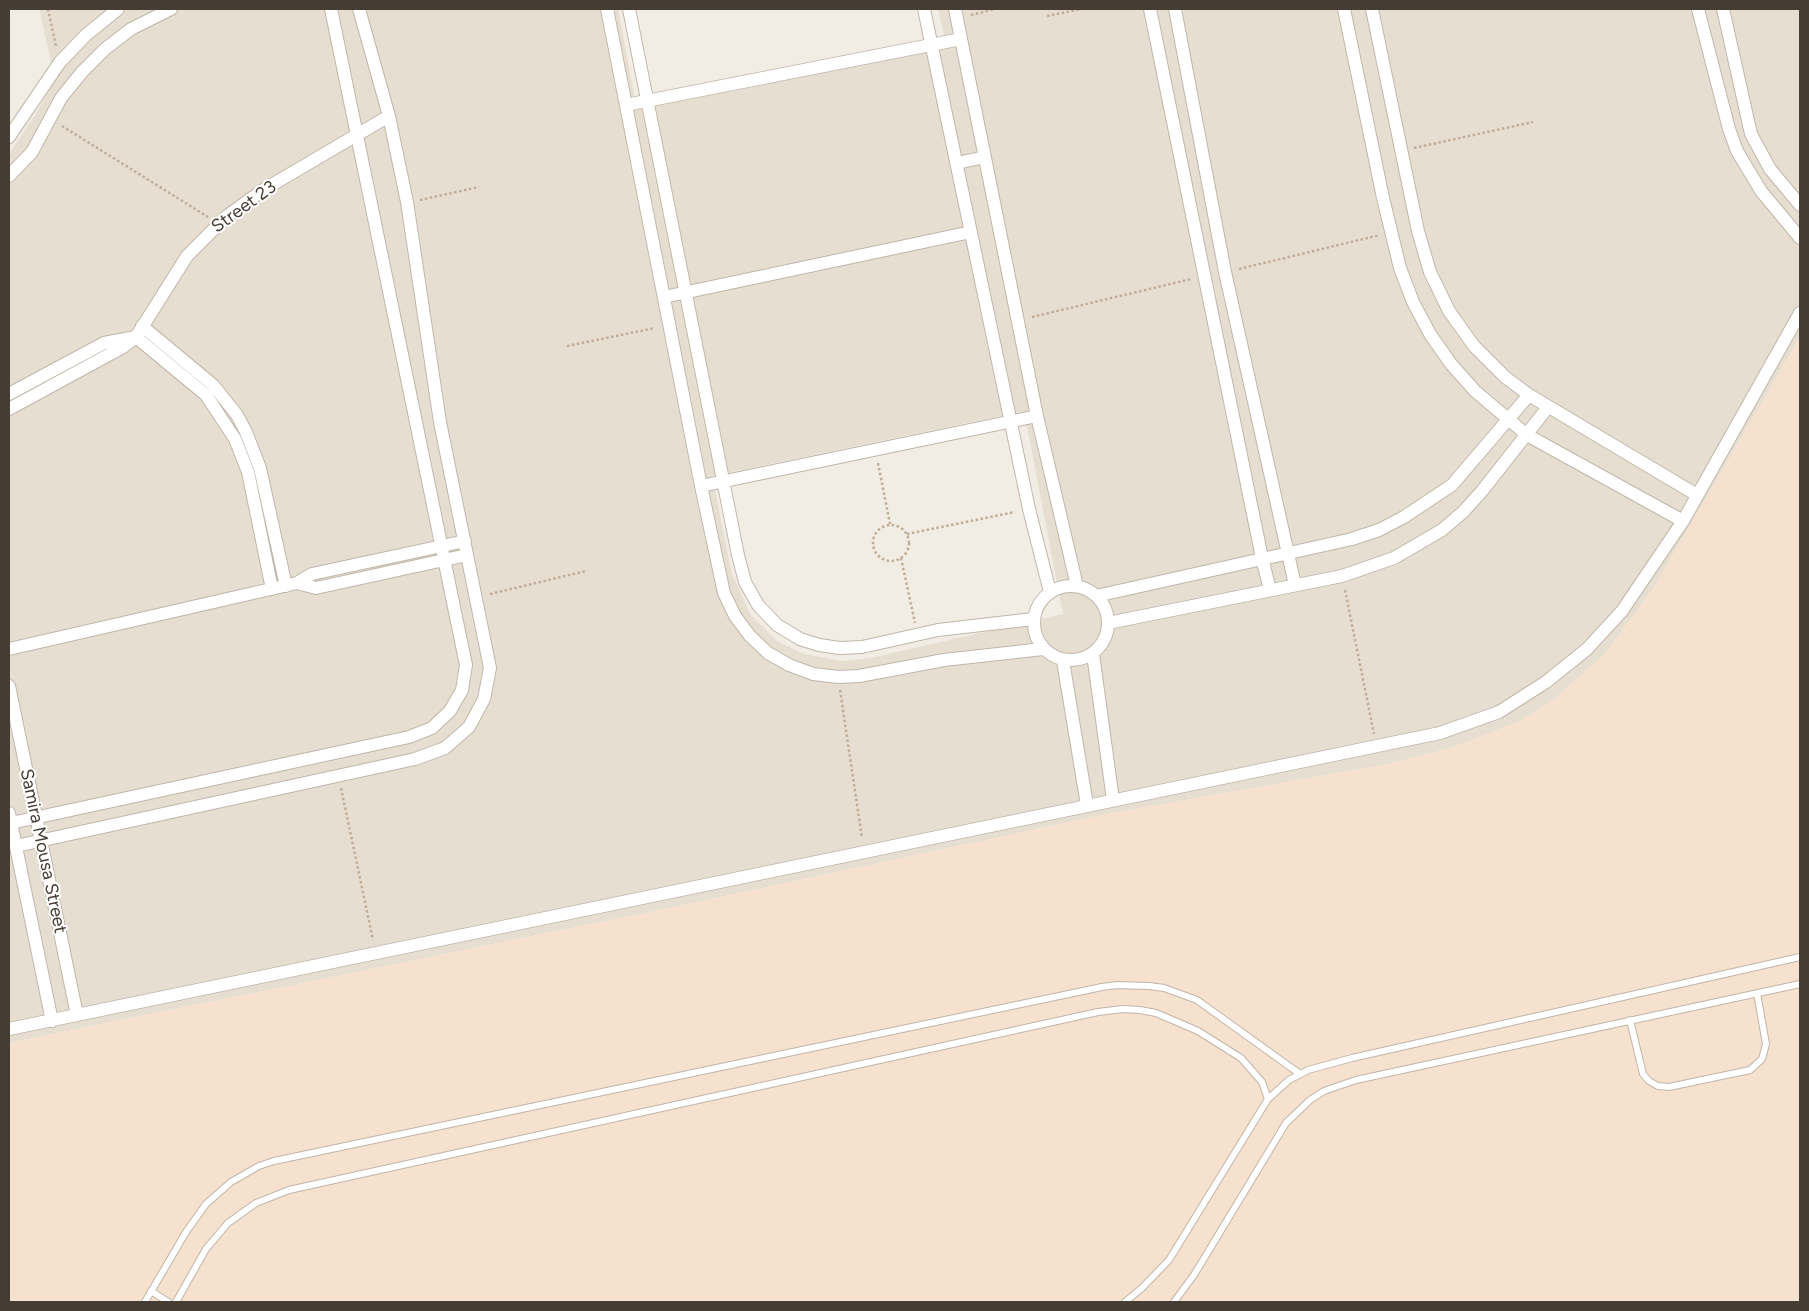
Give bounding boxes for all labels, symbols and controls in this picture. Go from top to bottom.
street label: Street 23 [207,176,281,238]
street label: Samira Mousa Street [15,767,71,935]

